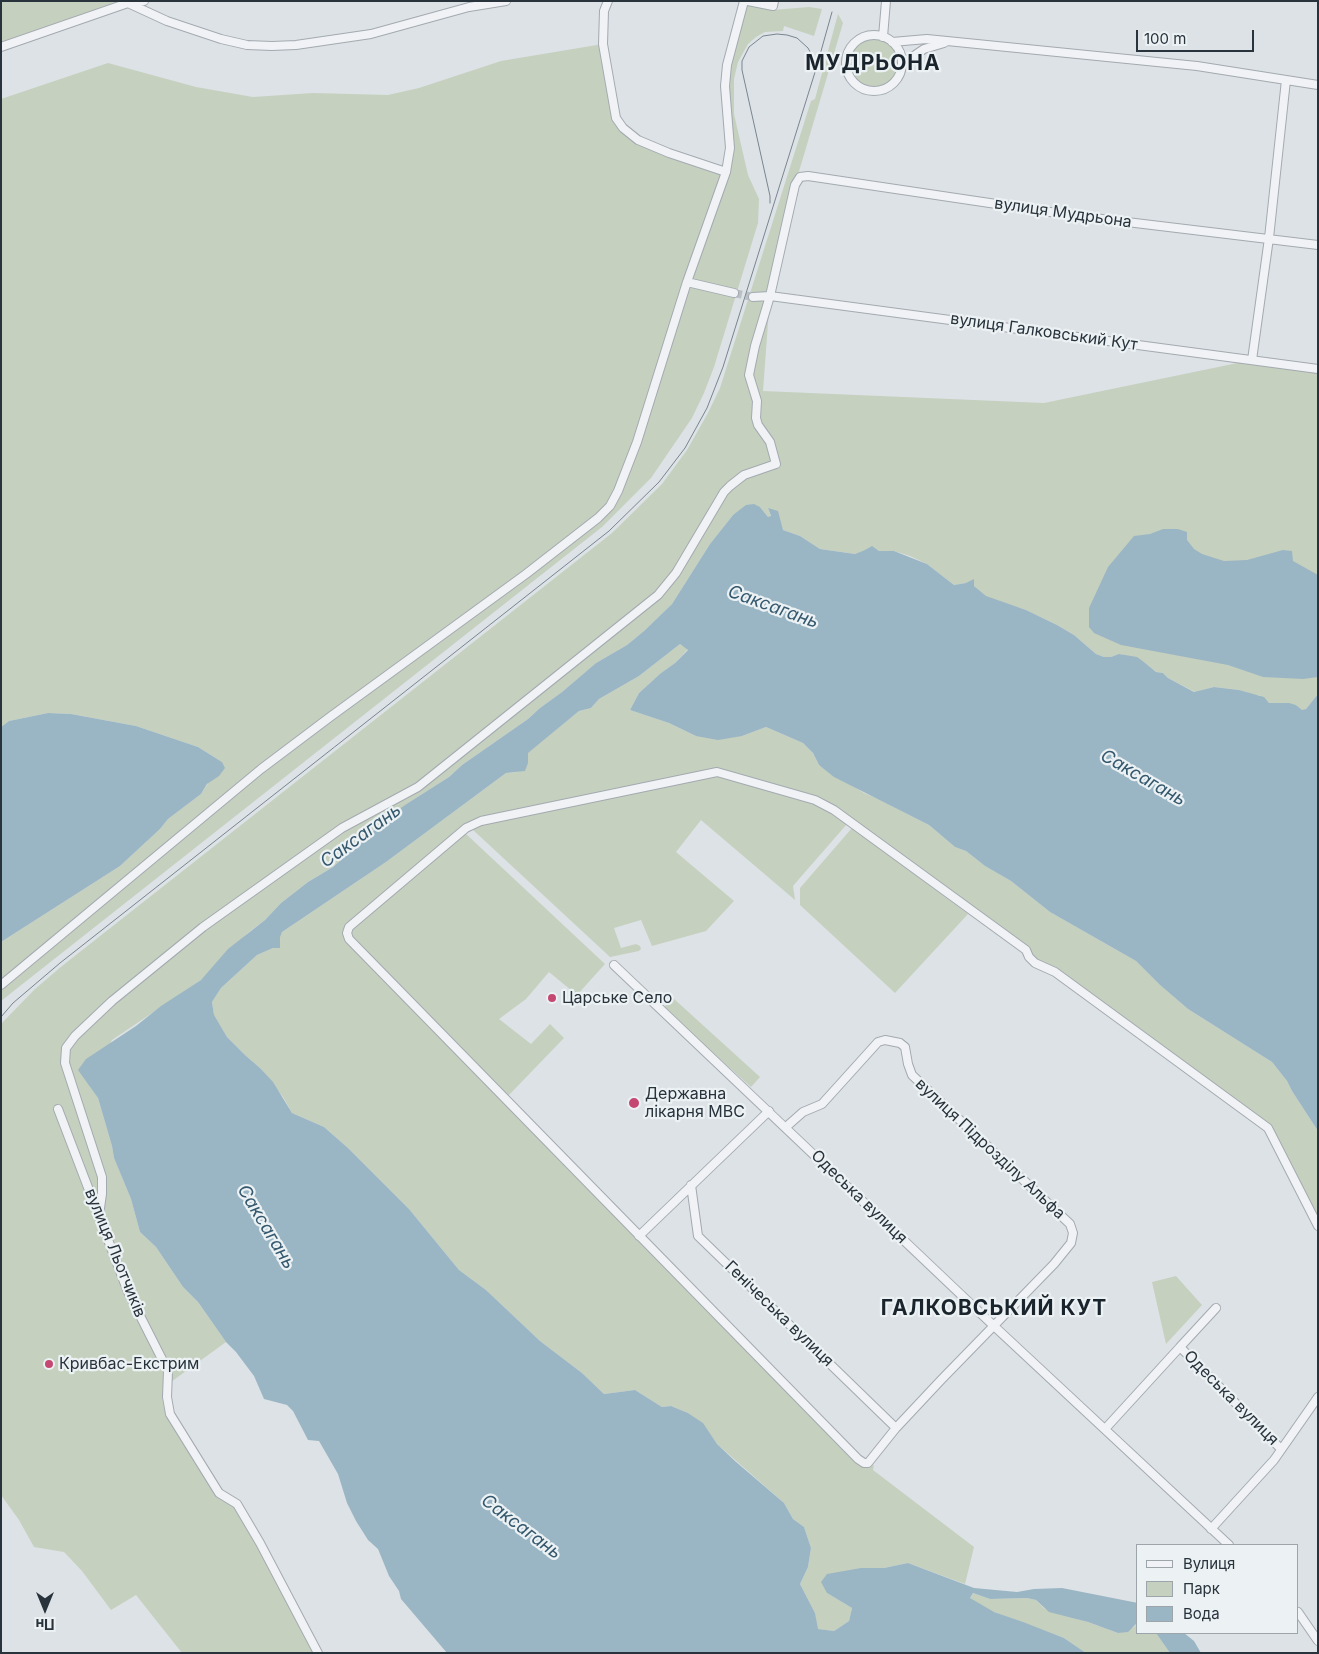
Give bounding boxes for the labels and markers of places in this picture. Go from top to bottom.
place label: Царське Село [562,988,672,1008]
marker: Царське Село [546,992,558,1004]
place label: Державна лікарня МВС [645,1084,745,1122]
marker: Державна лікарня МВС [627,1096,641,1110]
place label: Кривбас-Екстрим [59,1354,199,1374]
marker: Кривбас-Екстрим [43,1358,55,1370]

